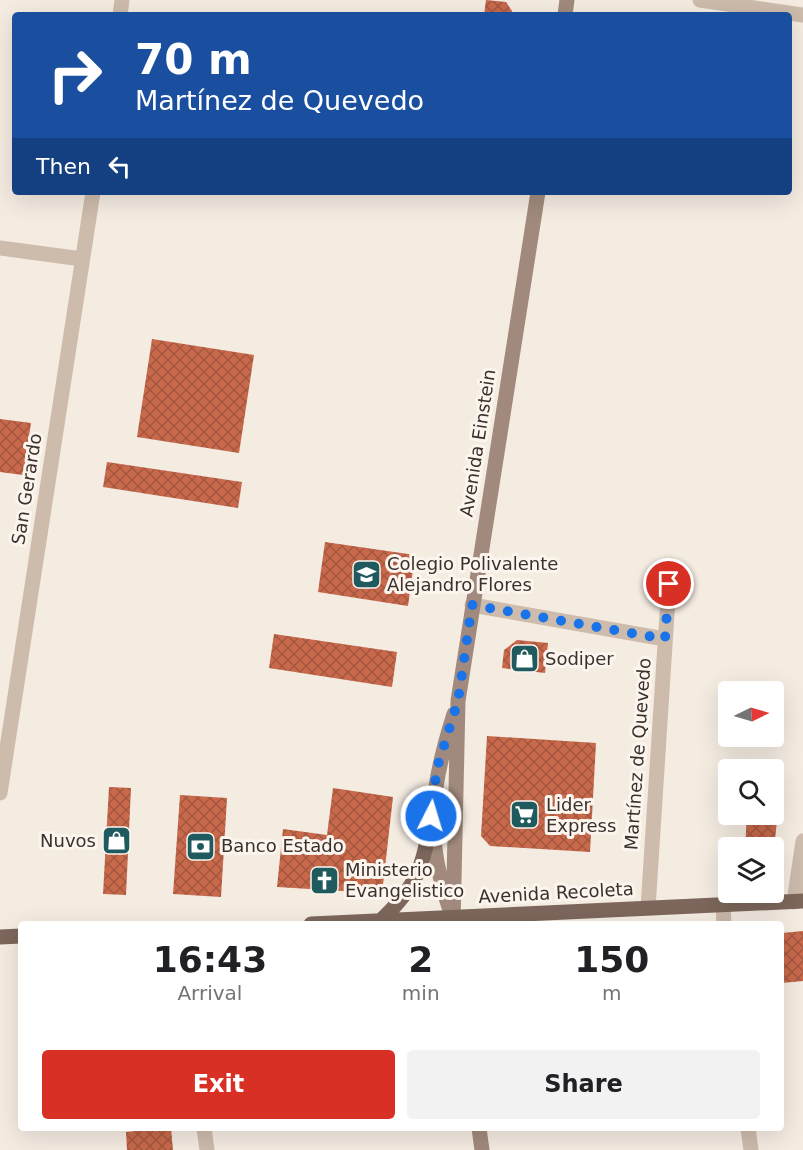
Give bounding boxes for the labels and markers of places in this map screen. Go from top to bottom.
place label: Colegio Polivalente Alejandro Flores [387,553,558,595]
school or university icon: Colegio Polivalente Alejandro Flores [350,558,382,590]
pin [643,558,694,609]
shop icon: Sodiper [508,643,540,675]
place label: Sodiper [545,648,614,669]
place label: Lider Express [546,794,616,836]
supermarket icon: Lider Express [509,799,541,831]
shop icon: Nuvos [101,825,133,857]
place label: Nuvos [40,830,96,851]
bank icon: Banco Estado [184,830,216,862]
place label: Banco Estado [221,835,344,856]
place label: Ministerio Evangelistico [345,859,464,901]
church icon: Ministerio Evangelistico [308,864,340,896]

